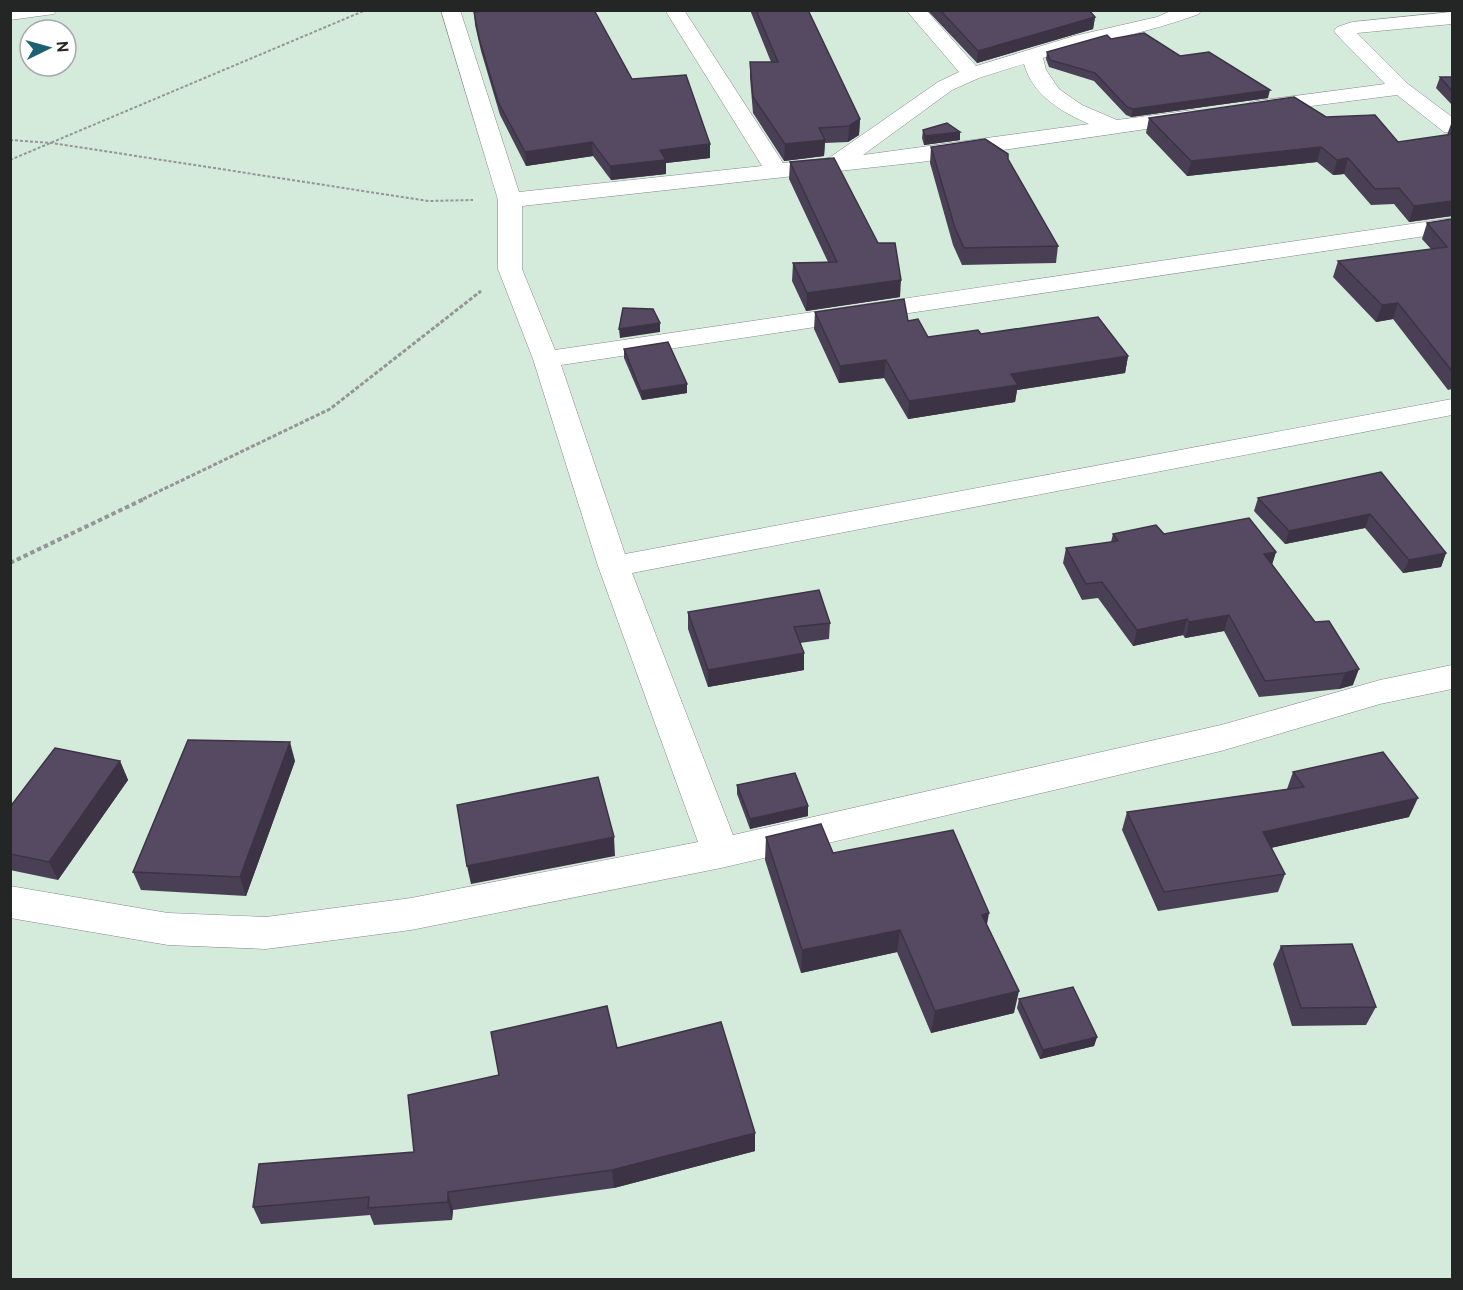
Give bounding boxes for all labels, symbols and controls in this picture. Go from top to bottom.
north arrow [18,18,78,78]
text: N [50,40,71,53]

